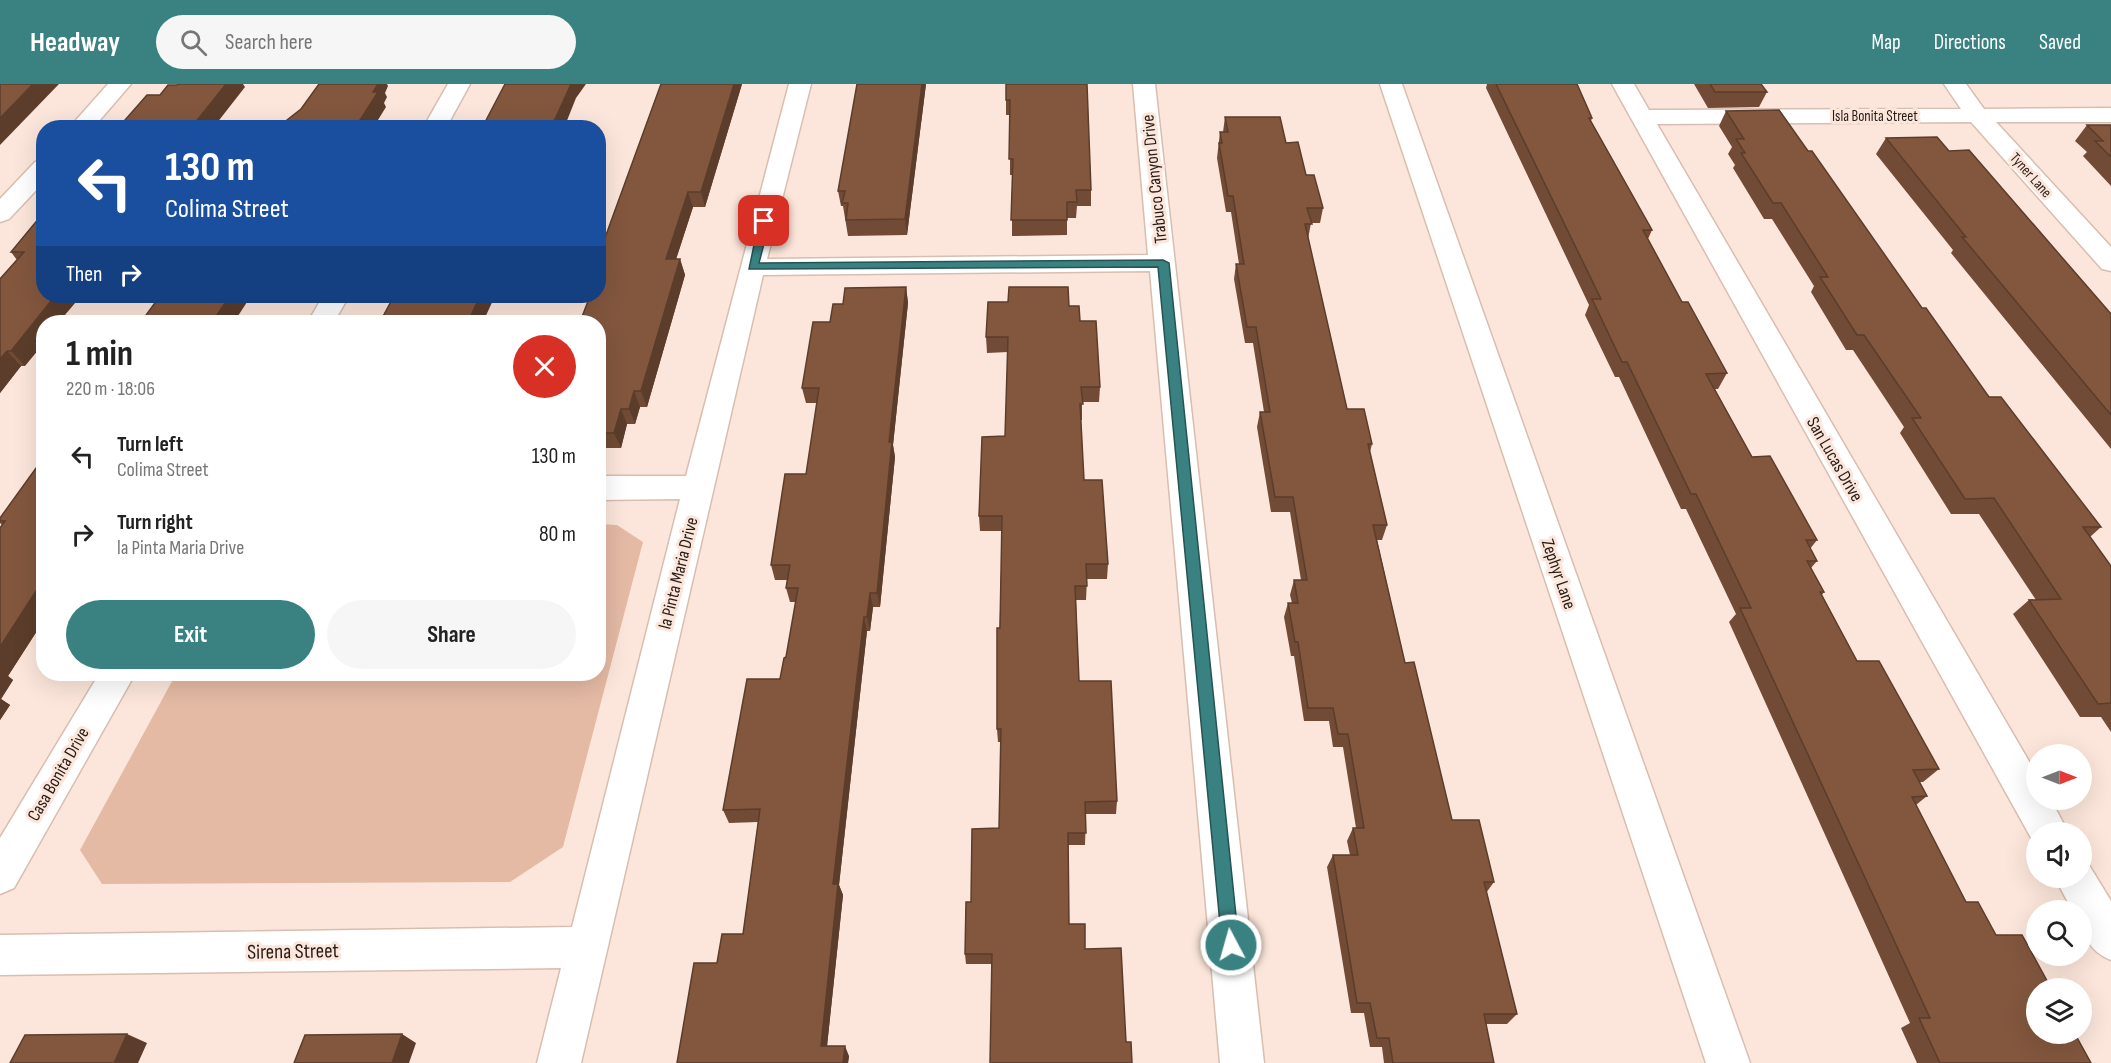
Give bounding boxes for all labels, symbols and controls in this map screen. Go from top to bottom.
search box [156,15,576,69]
text: Headway [30,26,120,59]
icon: search [177,26,210,59]
text: Search here [225,29,312,56]
text: Map [1871,30,1901,55]
text: Directions [1934,30,2006,55]
text: Saved [2039,30,2081,55]
street label: Isla Bonita Street [1832,107,1918,126]
street label: Trabuco Canyon Drive [1137,113,1172,244]
text: 130 m [165,142,255,193]
icon: left [66,144,144,222]
street label: Tyner Lane [2005,149,2056,202]
text: Colima Street [165,193,289,225]
pin [738,195,789,246]
icon: arrive [747,204,780,237]
icon: right [114,258,147,291]
text: Then [66,261,102,288]
text: 1 min [66,333,133,376]
button: close [513,335,576,398]
text: 220 m · 18:06 [66,377,155,401]
street label: San Lucas Drive [1802,413,1867,505]
text: Turn left [117,431,183,458]
icon: left [66,440,99,473]
text: 130 m [532,443,576,470]
text: Colima Street [117,458,209,482]
text: Turn right [117,509,193,536]
street label: la Pinta Maria Drive [654,515,703,631]
icon: right [66,518,99,551]
text: 80 m [539,521,576,548]
text: la Pinta Maria Drive [117,536,244,560]
street label: Zephyr Lane [1537,536,1580,612]
button: Exit [66,600,315,669]
button: Share [327,600,576,669]
street label: Casa Bonita Drive [23,724,94,825]
north arrow [2026,744,2092,810]
map controls [2026,744,2092,1044]
button: sound [2026,822,2092,888]
button: search [2026,900,2092,966]
position arrow [1199,913,1263,977]
street label: Sirena Street [247,938,339,965]
button: layers [2026,978,2092,1044]

